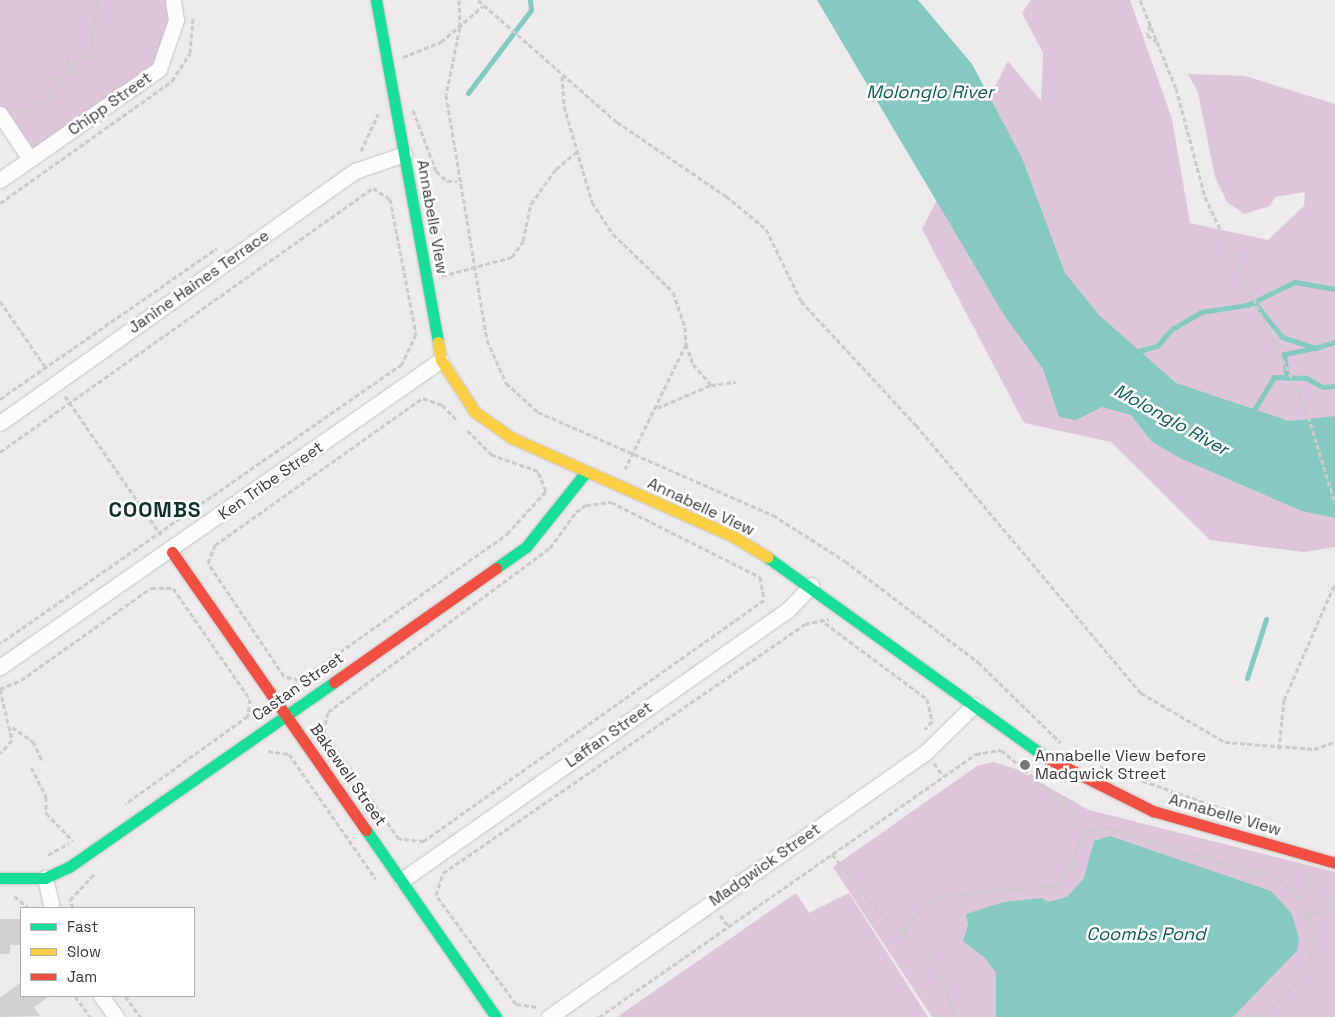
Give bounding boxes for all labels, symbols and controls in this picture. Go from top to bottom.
street label: Chipp Street [65,68,155,140]
water label: Molonglo River [866,81,994,103]
street label: Annabelle View [412,158,452,276]
street label: Janine Haines Terrace [125,226,273,338]
water label: Molonglo River [1110,380,1232,460]
street label: Ken Tribe Street [215,438,327,524]
street label: Annabelle View [644,474,758,540]
district label: COOMBS [108,497,202,523]
street label: Castan Street [249,648,347,726]
street label: Laffan Street [562,698,656,772]
street label: Bakewell Street [306,720,390,830]
place label: Annabelle View before Madgwick Street [1035,746,1206,784]
marker: Annabelle View before Madgwick Street [1019,759,1031,771]
street label: Annabelle View [1167,790,1283,840]
street label: Madgwick Street [706,819,824,911]
legend [20,907,195,997]
text: Fast [67,917,98,936]
water label: Coombs Pond [1086,923,1206,945]
text: Slow [67,942,101,961]
text: Jam [67,967,97,986]

